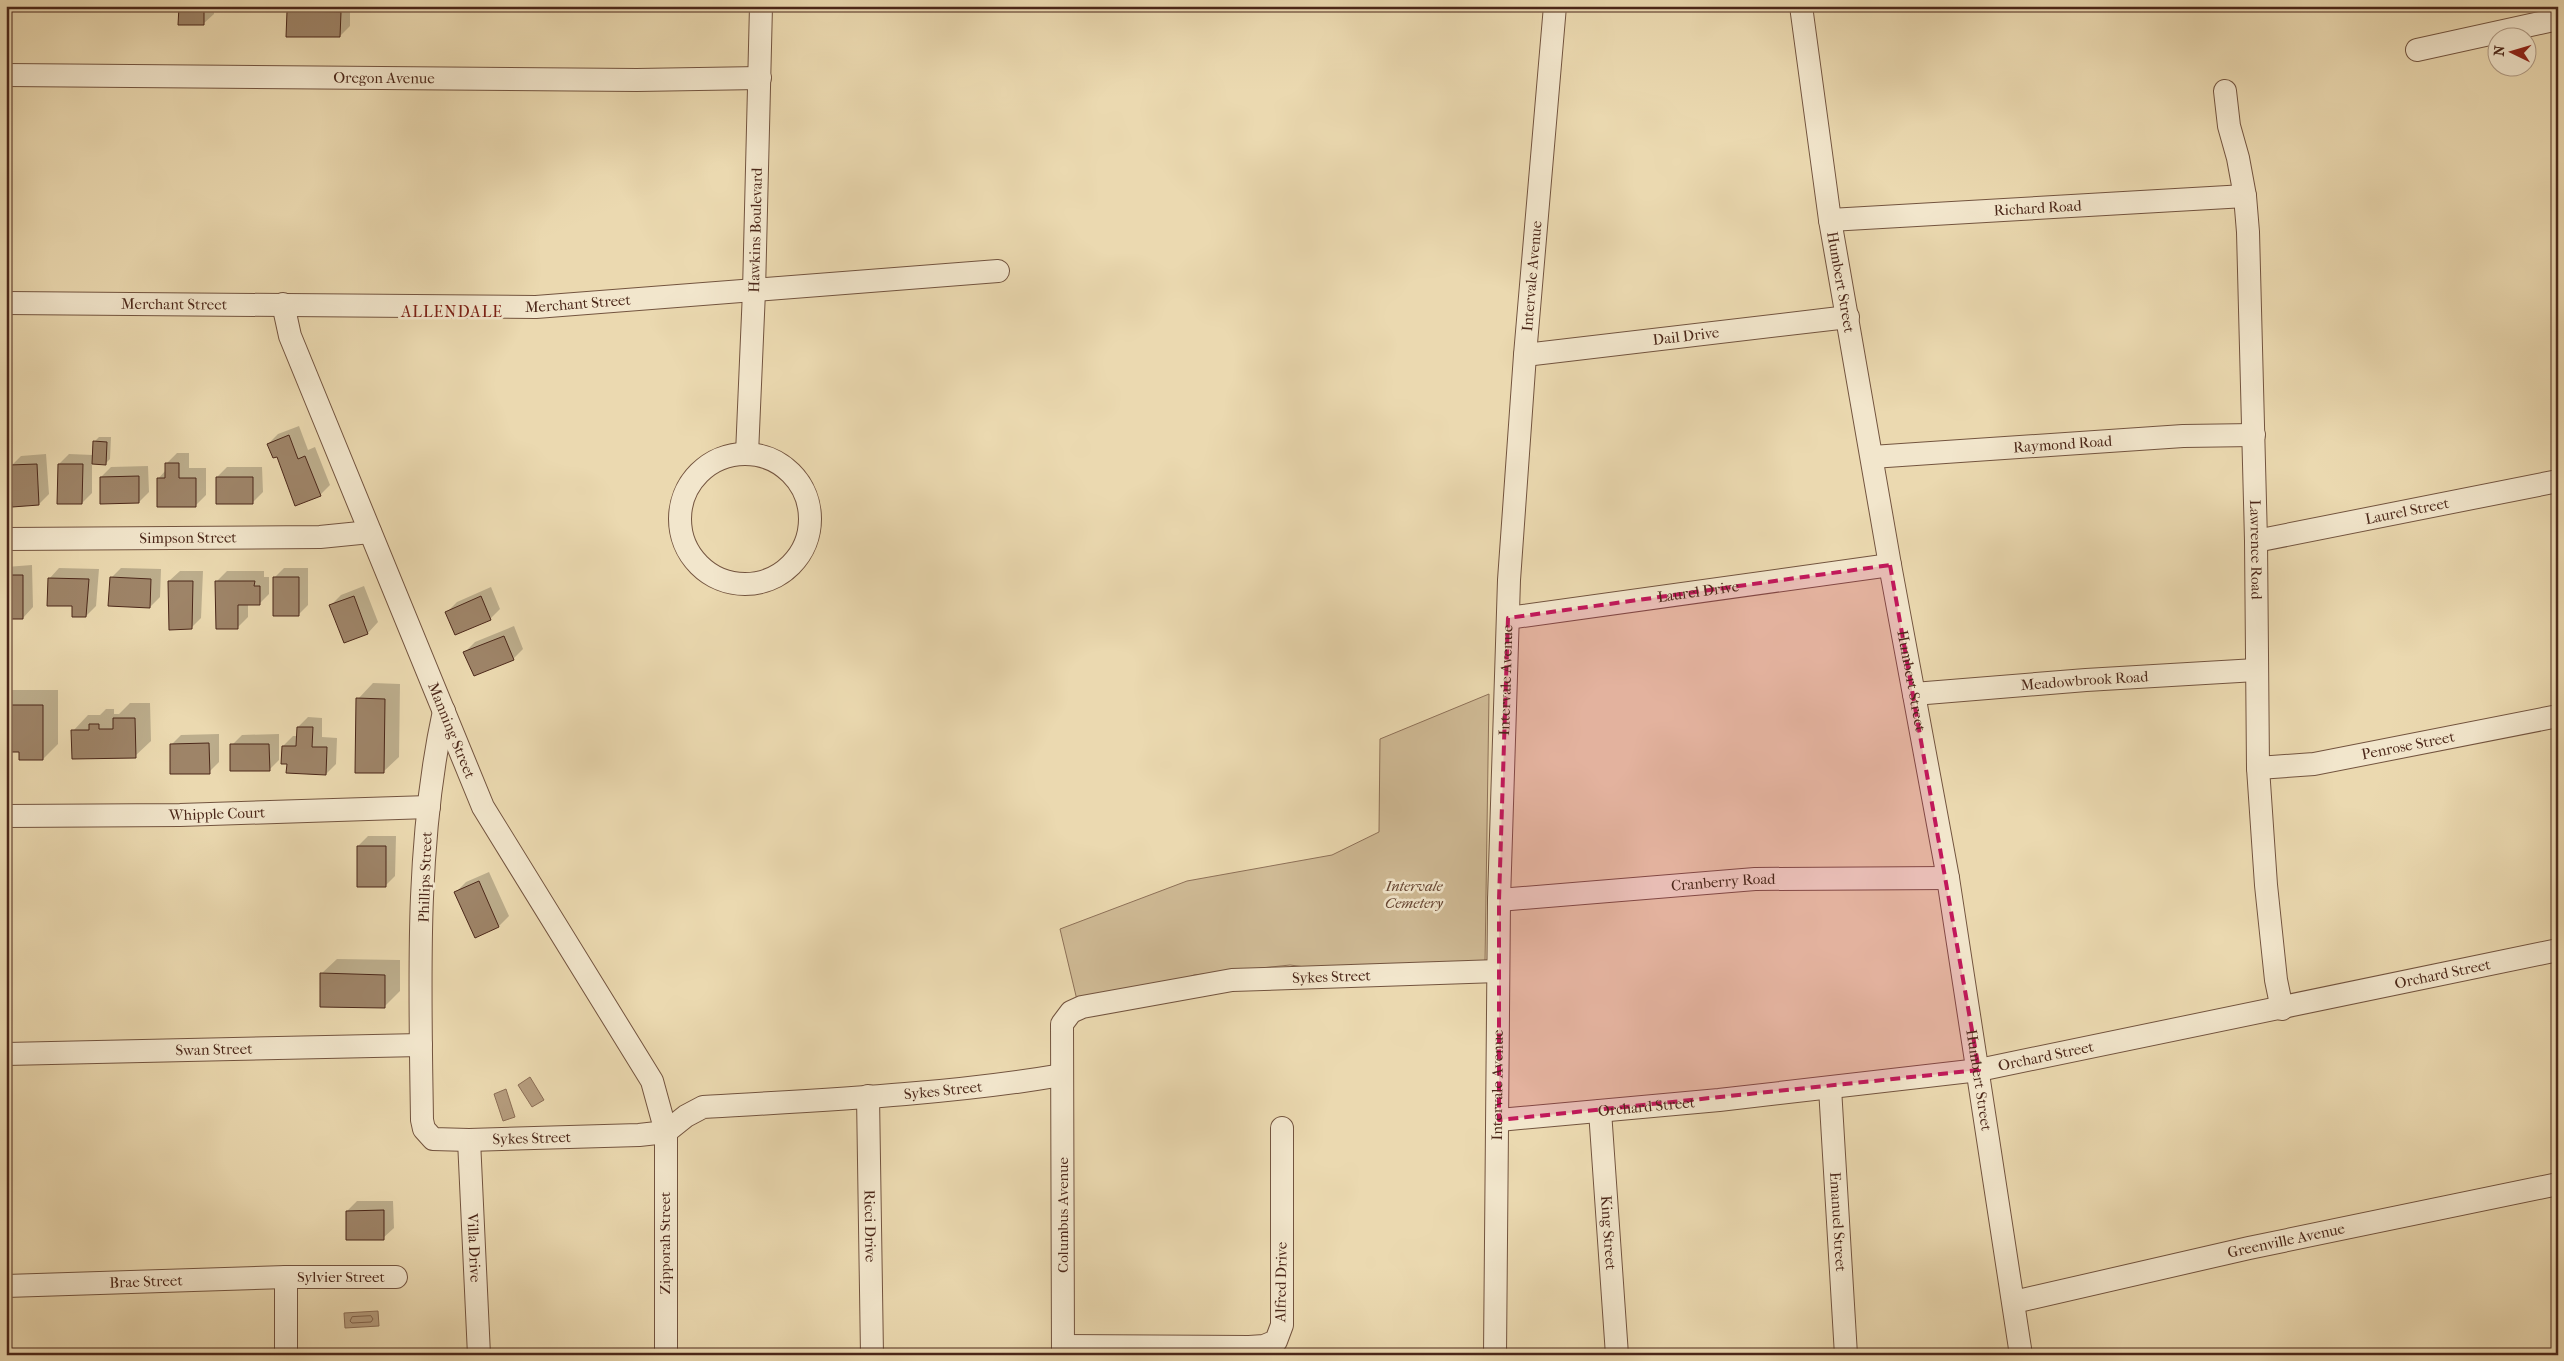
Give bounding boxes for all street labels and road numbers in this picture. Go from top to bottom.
street label: Oregon Avenue [333,69,435,87]
street label: Hawkins Boulevard [745,167,766,293]
street label: Richard Road [1993,196,2083,220]
street label: Intervale Avenue [1518,219,1546,332]
street label: Humbert Street [1823,230,1859,335]
street label: Merchant Street [525,291,632,316]
street label: Merchant Street [121,295,228,314]
street label: Dail Drive [1652,323,1721,349]
street label: Raymond Road [2013,432,2113,456]
street label: Laurel Street [2364,494,2451,528]
street label: Lawrence Road [2246,499,2266,601]
street label: Simpson Street [139,529,237,547]
street label: Laurel Drive [1656,577,1741,606]
street label: Intervale Avenue [1495,624,1517,736]
street label: Humbert Street [1893,629,1930,734]
street label: Meadowbrook Road [2020,667,2150,694]
street label: Manning Street [424,680,480,782]
street label: Penrose Street [2360,727,2457,763]
street label: Whipple Court [168,803,266,824]
street label: Phillips Street [414,831,436,923]
street label: Cranberry Road [1670,870,1776,895]
street label: Orchard Street [2393,955,2493,993]
street label: Sykes Street [1292,966,1372,987]
street label: Humbert Street [1962,1028,1996,1133]
street label: Intervale Avenue [1488,1029,1507,1141]
street label: Orchard Street [1996,1037,2096,1075]
street label: Swan Street [175,1040,253,1059]
street label: Sykes Street [903,1077,984,1103]
street label: Orchard Street [1597,1093,1696,1120]
street label: Sykes Street [492,1128,572,1148]
street label: Columbus Avenue [1054,1156,1072,1273]
street label: Emanuel Street [1826,1171,1850,1273]
street label: Ricci Drive [860,1189,880,1263]
street label: Zipporah Street [656,1191,674,1294]
street label: King Street [1597,1195,1620,1271]
street label: Villa Drive [463,1212,485,1283]
street label: Greenville Avenue [2226,1219,2347,1262]
street label: Alfred Drive [1271,1241,1291,1323]
street label: Sylvier Street [297,1268,385,1286]
street label: Brae Street [109,1271,184,1292]

